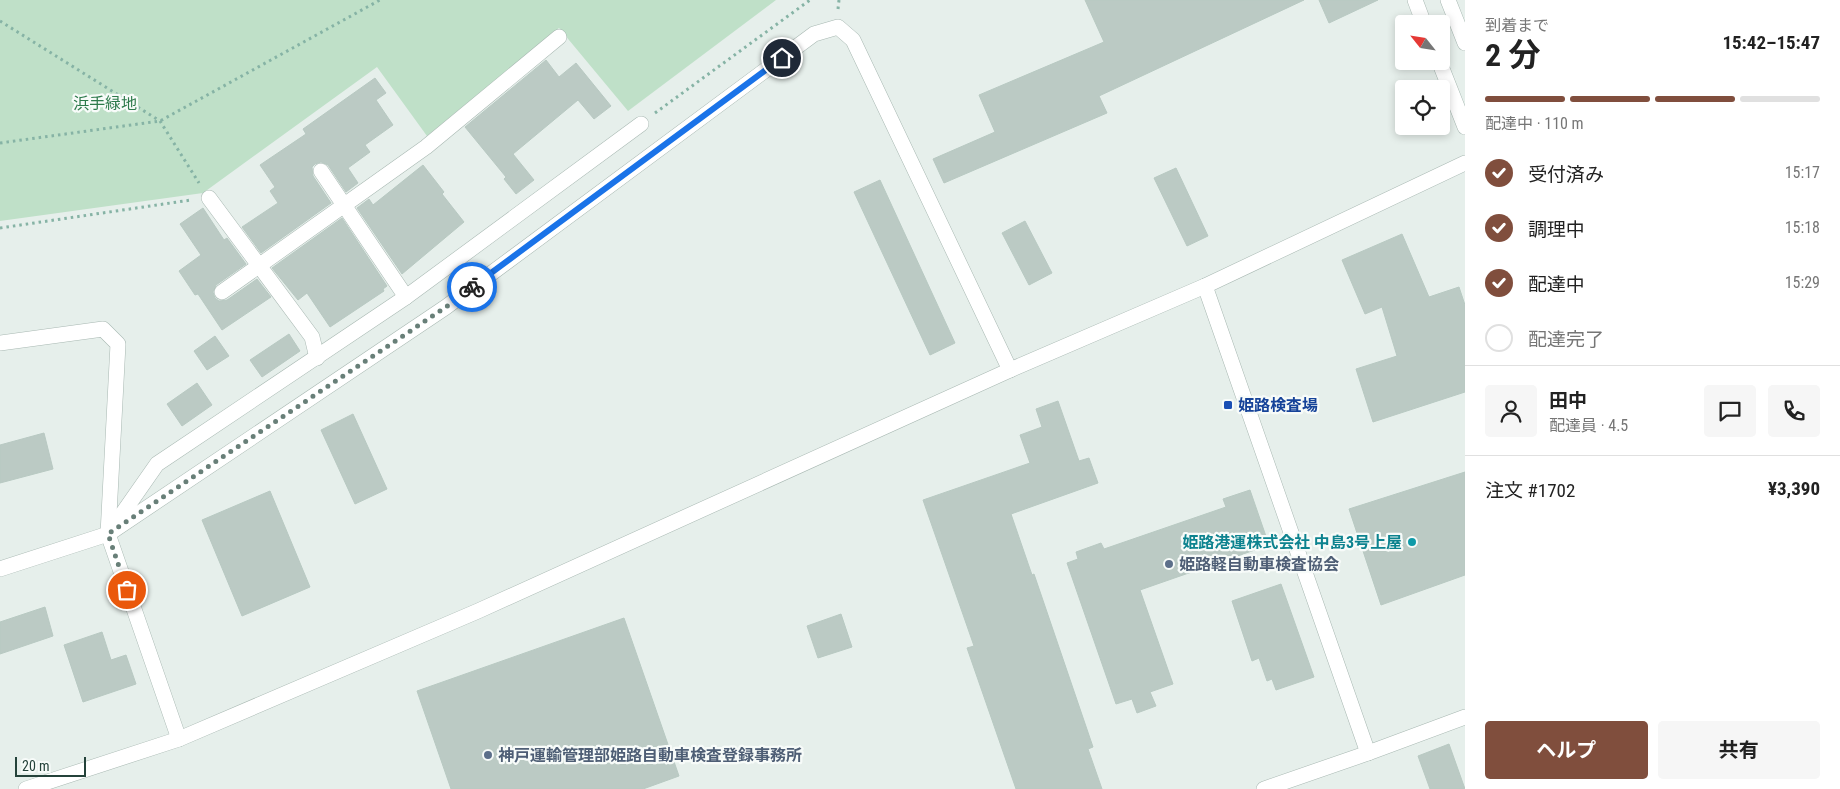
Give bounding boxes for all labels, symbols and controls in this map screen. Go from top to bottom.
north arrow [1395,15,1450,70]
map controls [1395,15,1450,135]
text: 到着まで [1485,16,1549,35]
text: 15:42–15:47 [1722,31,1820,54]
text: 2 分 [1485,36,1541,74]
pin [761,37,803,79]
icon: home [768,44,796,72]
button: locate [1395,80,1450,135]
park label: 浜手緑地 [73,94,137,113]
text: 配達中 · 110 m [1485,114,1584,133]
icon: check [1485,159,1513,187]
text: 受付済み [1528,163,1604,186]
text: 15:17 [1785,163,1820,182]
icon: check [1485,214,1513,242]
text: 調理中 [1528,218,1585,241]
text: 15:18 [1785,218,1820,237]
courier [447,262,497,312]
icon: check [1485,269,1513,297]
icon: bike [458,273,486,301]
text: 配達中 [1528,273,1585,296]
text: 15:29 [1785,273,1820,292]
text: 配達完了 [1528,328,1604,351]
button: person [1485,385,1537,437]
button: chat [1704,385,1756,437]
button: phone [1768,385,1820,437]
text: 田中 [1549,389,1587,412]
place label: 姫路検査場 [1238,396,1318,415]
marker: 姫路検査場 [1222,399,1234,411]
text: 配達員 · 4.5 [1549,416,1628,435]
text: ¥3,390 [1768,477,1820,500]
text: 注文 #1702 [1485,479,1575,502]
place label: 姫路港運株式会社 中島3号上屋 [1182,533,1402,552]
marker: 姫路港運株式会社 中島3号上屋 [1406,536,1418,548]
place label: 姫路軽自動車検査協会 [1179,555,1339,574]
marker: 姫路軽自動車検査協会 [1163,558,1175,570]
pin [106,569,148,611]
icon: bag [113,576,141,604]
button: ヘルプ [1485,721,1648,779]
button: 共有 [1658,721,1820,779]
place label: 神戸運輸管理部姫路自動車検査登録事務所 [498,746,802,765]
marker: 神戸運輸管理部姫路自動車検査登録事務所 [482,749,494,761]
scale bar [15,754,86,777]
text: 20 m [22,758,50,774]

